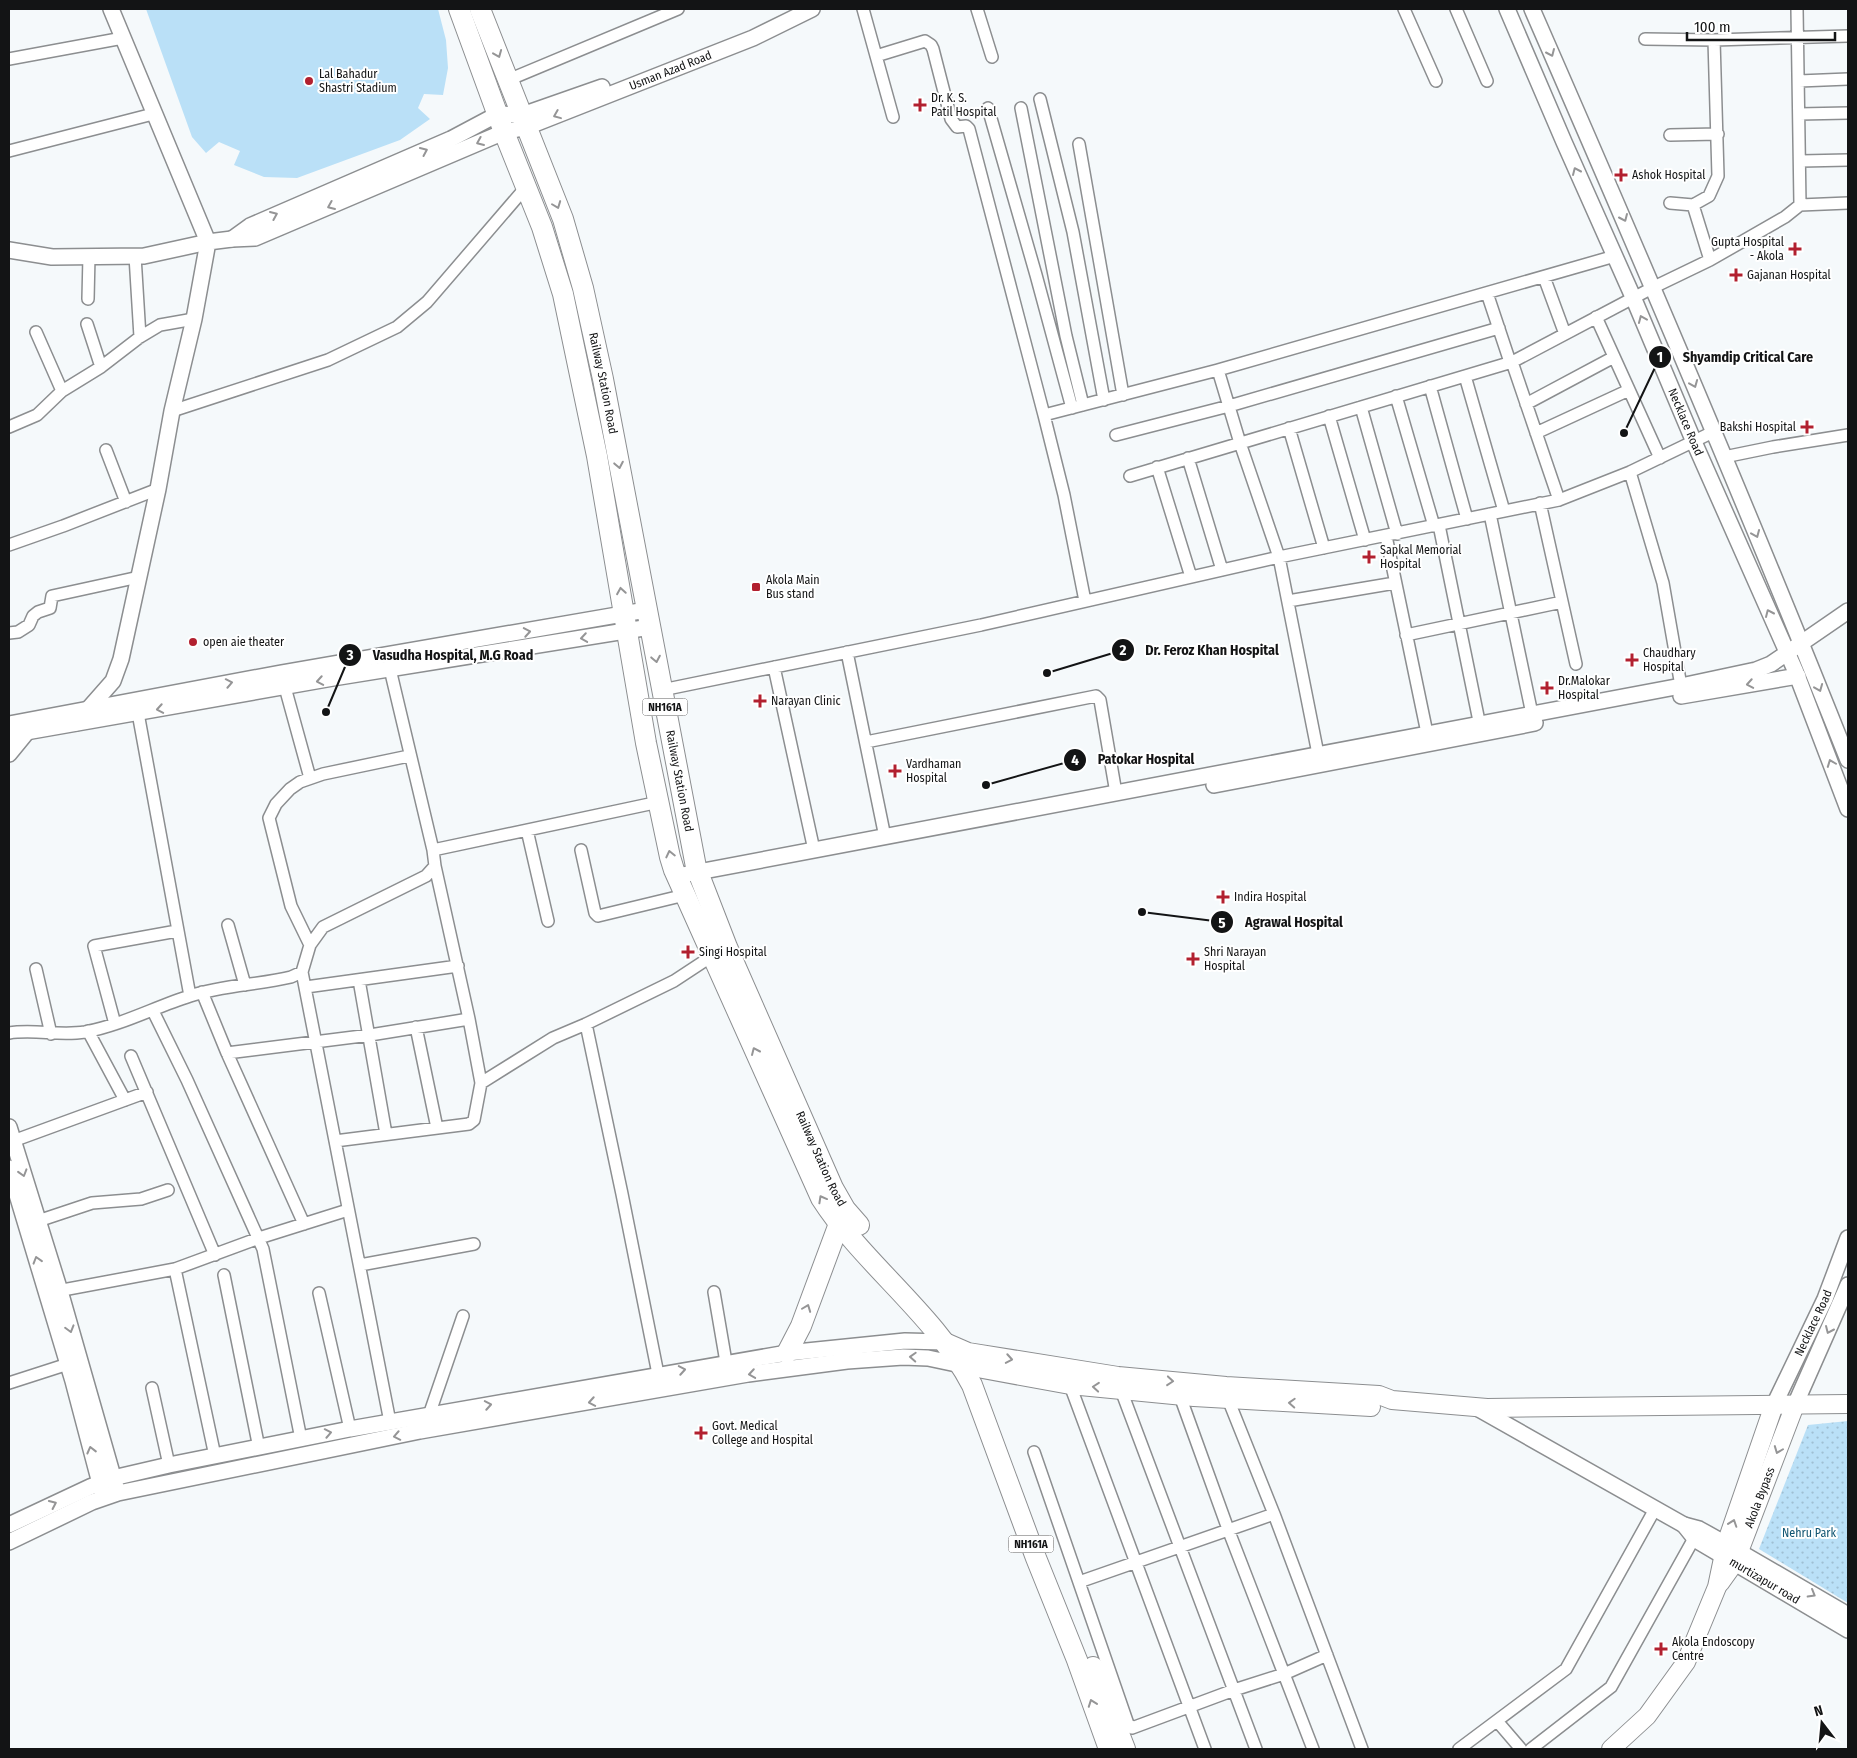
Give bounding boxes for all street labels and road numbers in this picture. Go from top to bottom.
street label: Usman Azad Road [627,48,714,93]
street label: Railway Station Road [586,331,620,435]
street label: Necklace Road [1665,386,1706,458]
road number: NH161A [642,699,688,716]
street label: Railway Station Road [663,729,696,833]
street label: Railway Station Road [793,1109,849,1209]
street label: Necklace Road [1792,1288,1835,1358]
street label: Akola Bypass [1742,1465,1778,1530]
road number: NH161A [1008,1536,1054,1552]
street label: murtizapur road [1727,1554,1802,1607]

